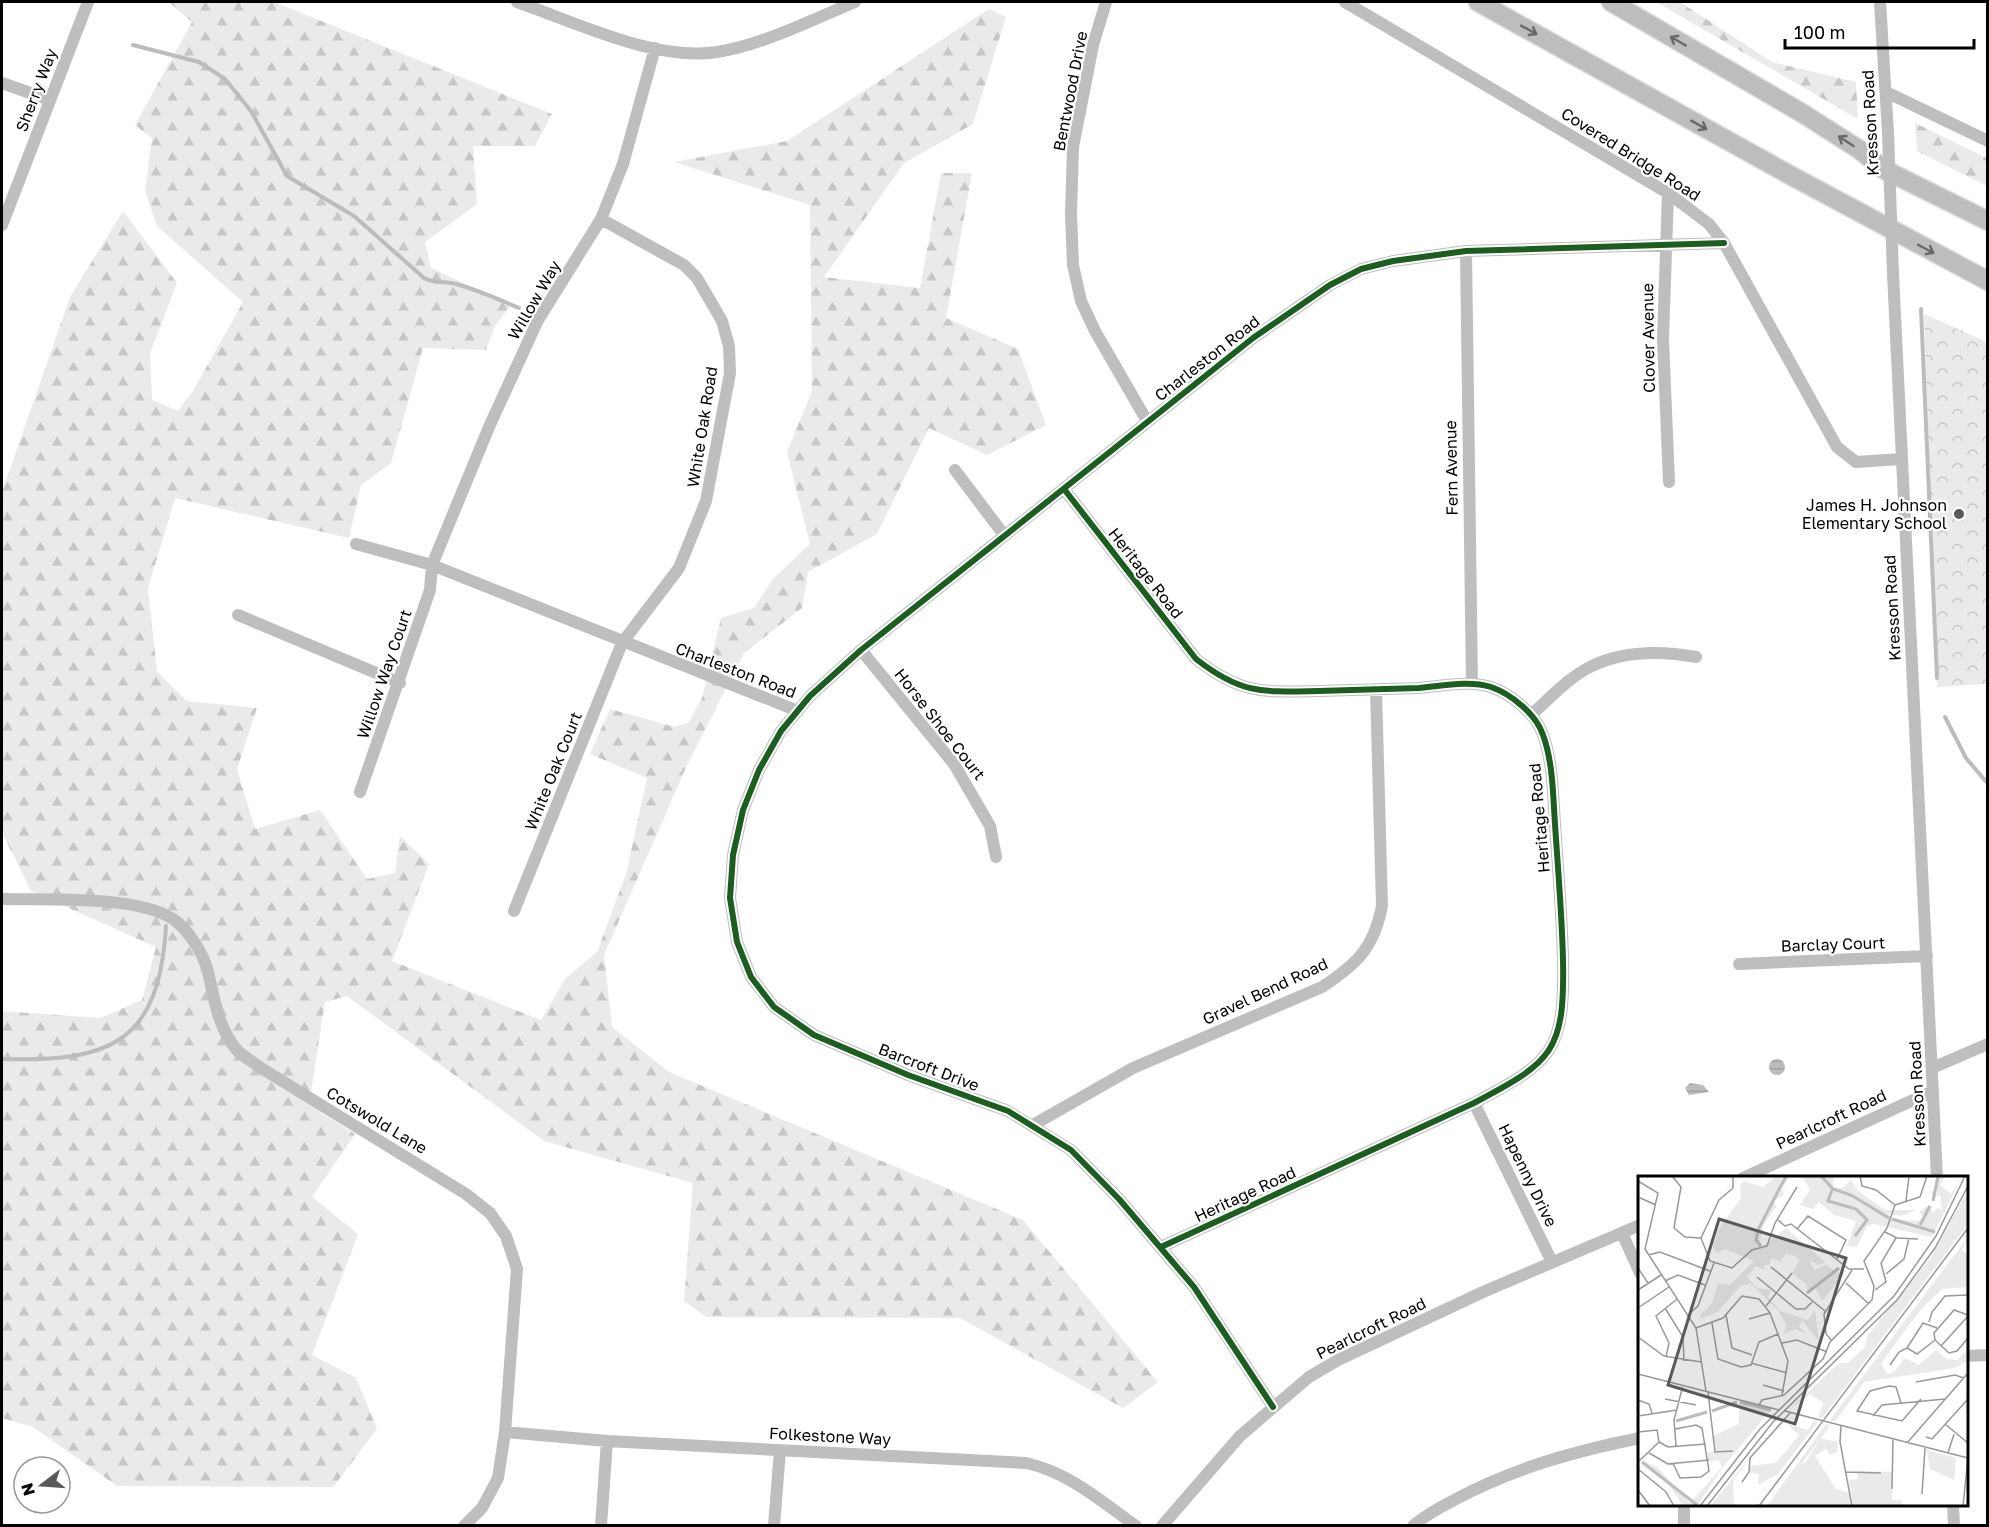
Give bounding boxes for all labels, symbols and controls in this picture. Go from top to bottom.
scale bar [1785,12,1974,50]
text: 100 m [1794,21,1845,43]
one-way arrow [1520,24,1537,36]
street label: Bentwood Drive [1049,29,1091,153]
one-way arrow [1670,34,1687,46]
street label: Sherry Way [11,45,61,135]
street label: Kresson Road [1857,70,1883,176]
street label: Covered Bridge Road [1558,103,1704,205]
one-way arrow [1690,120,1708,131]
one-way arrow [1838,134,1855,146]
one-way arrow [1917,243,1934,255]
street label: Willow Way [503,257,565,343]
street label: Clover Avenue [1637,283,1659,393]
street label: Charleston Road [1151,311,1263,405]
street label: White Oak Road [683,365,721,489]
street label: Fern Avenue [1440,420,1462,516]
place label: James H. Johnson Elementary School [1802,495,1947,533]
marker: James H. Johnson Elementary School [1952,507,1966,521]
street label: Heritage Road [1104,524,1188,622]
street label: Kresson Road [1879,555,1905,661]
street label: Willow Way Court [352,607,416,741]
street label: Charleston Road [673,638,799,702]
street label: Horse Shoe Court [890,664,990,784]
street label: White Oak Court [520,709,586,833]
street label: Heritage Road [1524,762,1554,874]
street label: Barclay Court [1780,932,1886,956]
street label: Gravel Bend Road [1199,953,1331,1029]
street label: Barcroft Drive [876,1039,982,1095]
street label: Kresson Road [1904,1041,1930,1147]
street label: Cotswold Lane [323,1082,431,1158]
street label: Pearlcroft Road [1773,1085,1889,1153]
street label: Hapenny Drive [1494,1120,1562,1230]
street label: Heritage Road [1191,1162,1299,1226]
inset map [1638,1176,1968,1506]
street label: Pearlcroft Road [1313,1293,1429,1363]
street label: Folkestone Way [769,1423,892,1449]
north arrow [12,1455,72,1515]
text: N [16,1481,39,1498]

